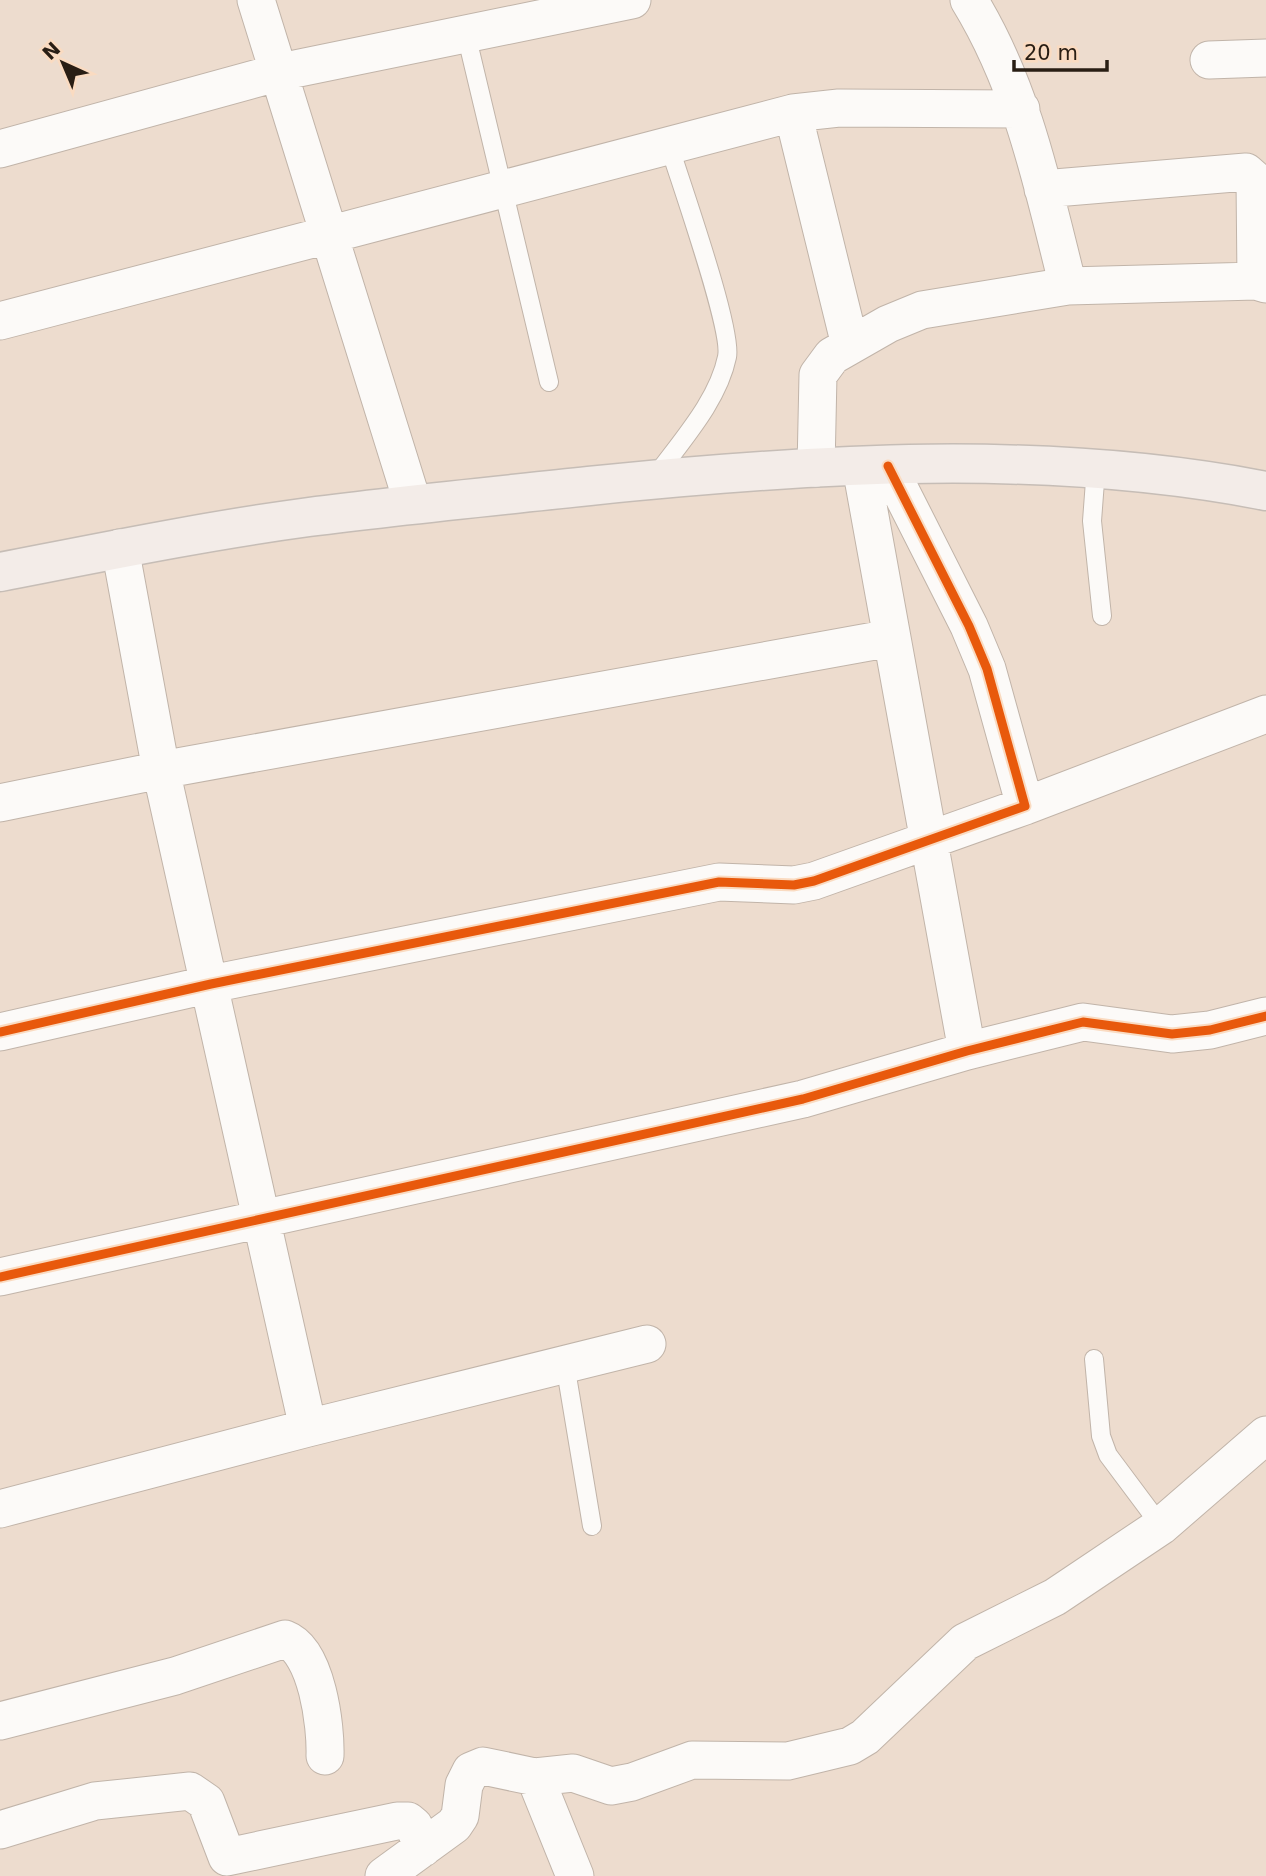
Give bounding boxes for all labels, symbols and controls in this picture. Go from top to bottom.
north arrow [28,28,98,98]
scale bar [1014,28,1107,72]
text: N [38,37,65,64]
text: 20 m [1024,41,1078,65]

